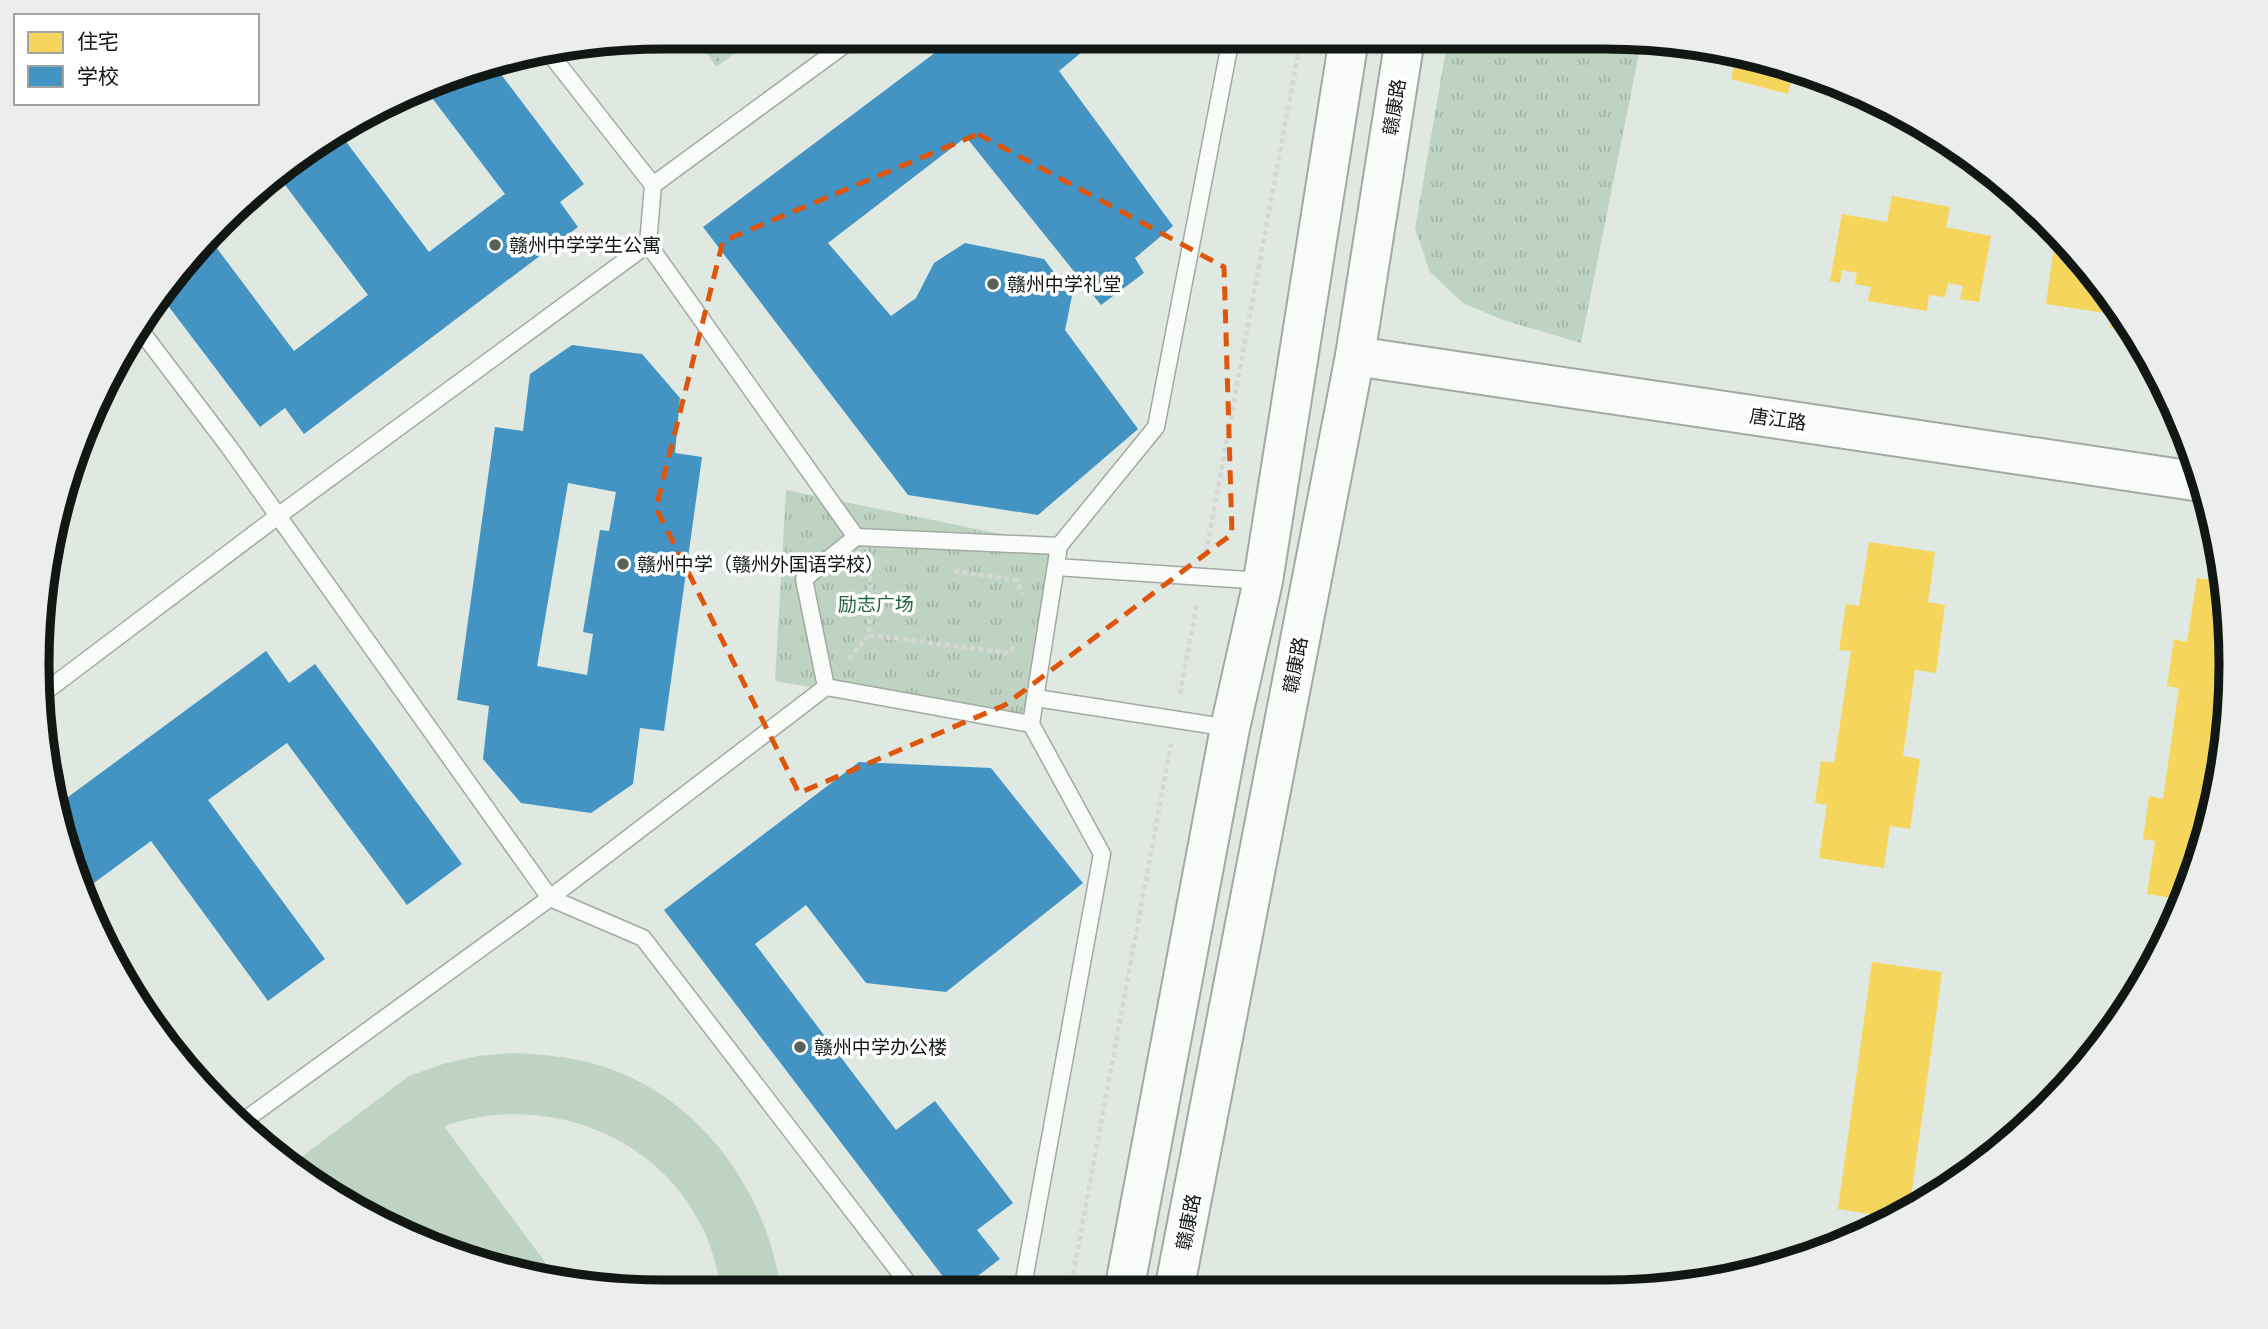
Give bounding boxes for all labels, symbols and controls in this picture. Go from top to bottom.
legend [14,14,259,105]
text: 住宅 [77,30,119,55]
text: 学校 [77,65,119,90]
street label: 赣康路 [1380,77,1410,137]
place label: 赣州中学学生公寓 [509,235,661,257]
marker: 赣州中学学生公寓 [487,237,503,253]
place label: 赣州中学礼堂 [1007,274,1121,296]
marker: 赣州中学礼堂 [985,276,1001,292]
street label: 唐江路 [1748,405,1808,435]
place label: 赣州中学（赣州外国语学校） [637,554,884,576]
marker: 赣州中学（赣州外国语学校） [615,556,631,572]
park label: 励志广场 [838,594,914,616]
street label: 赣康路 [1280,635,1312,695]
place label: 赣州中学办公楼 [814,1037,947,1059]
marker: 赣州中学办公楼 [792,1039,808,1055]
street label: 赣康路 [1173,1192,1205,1252]

